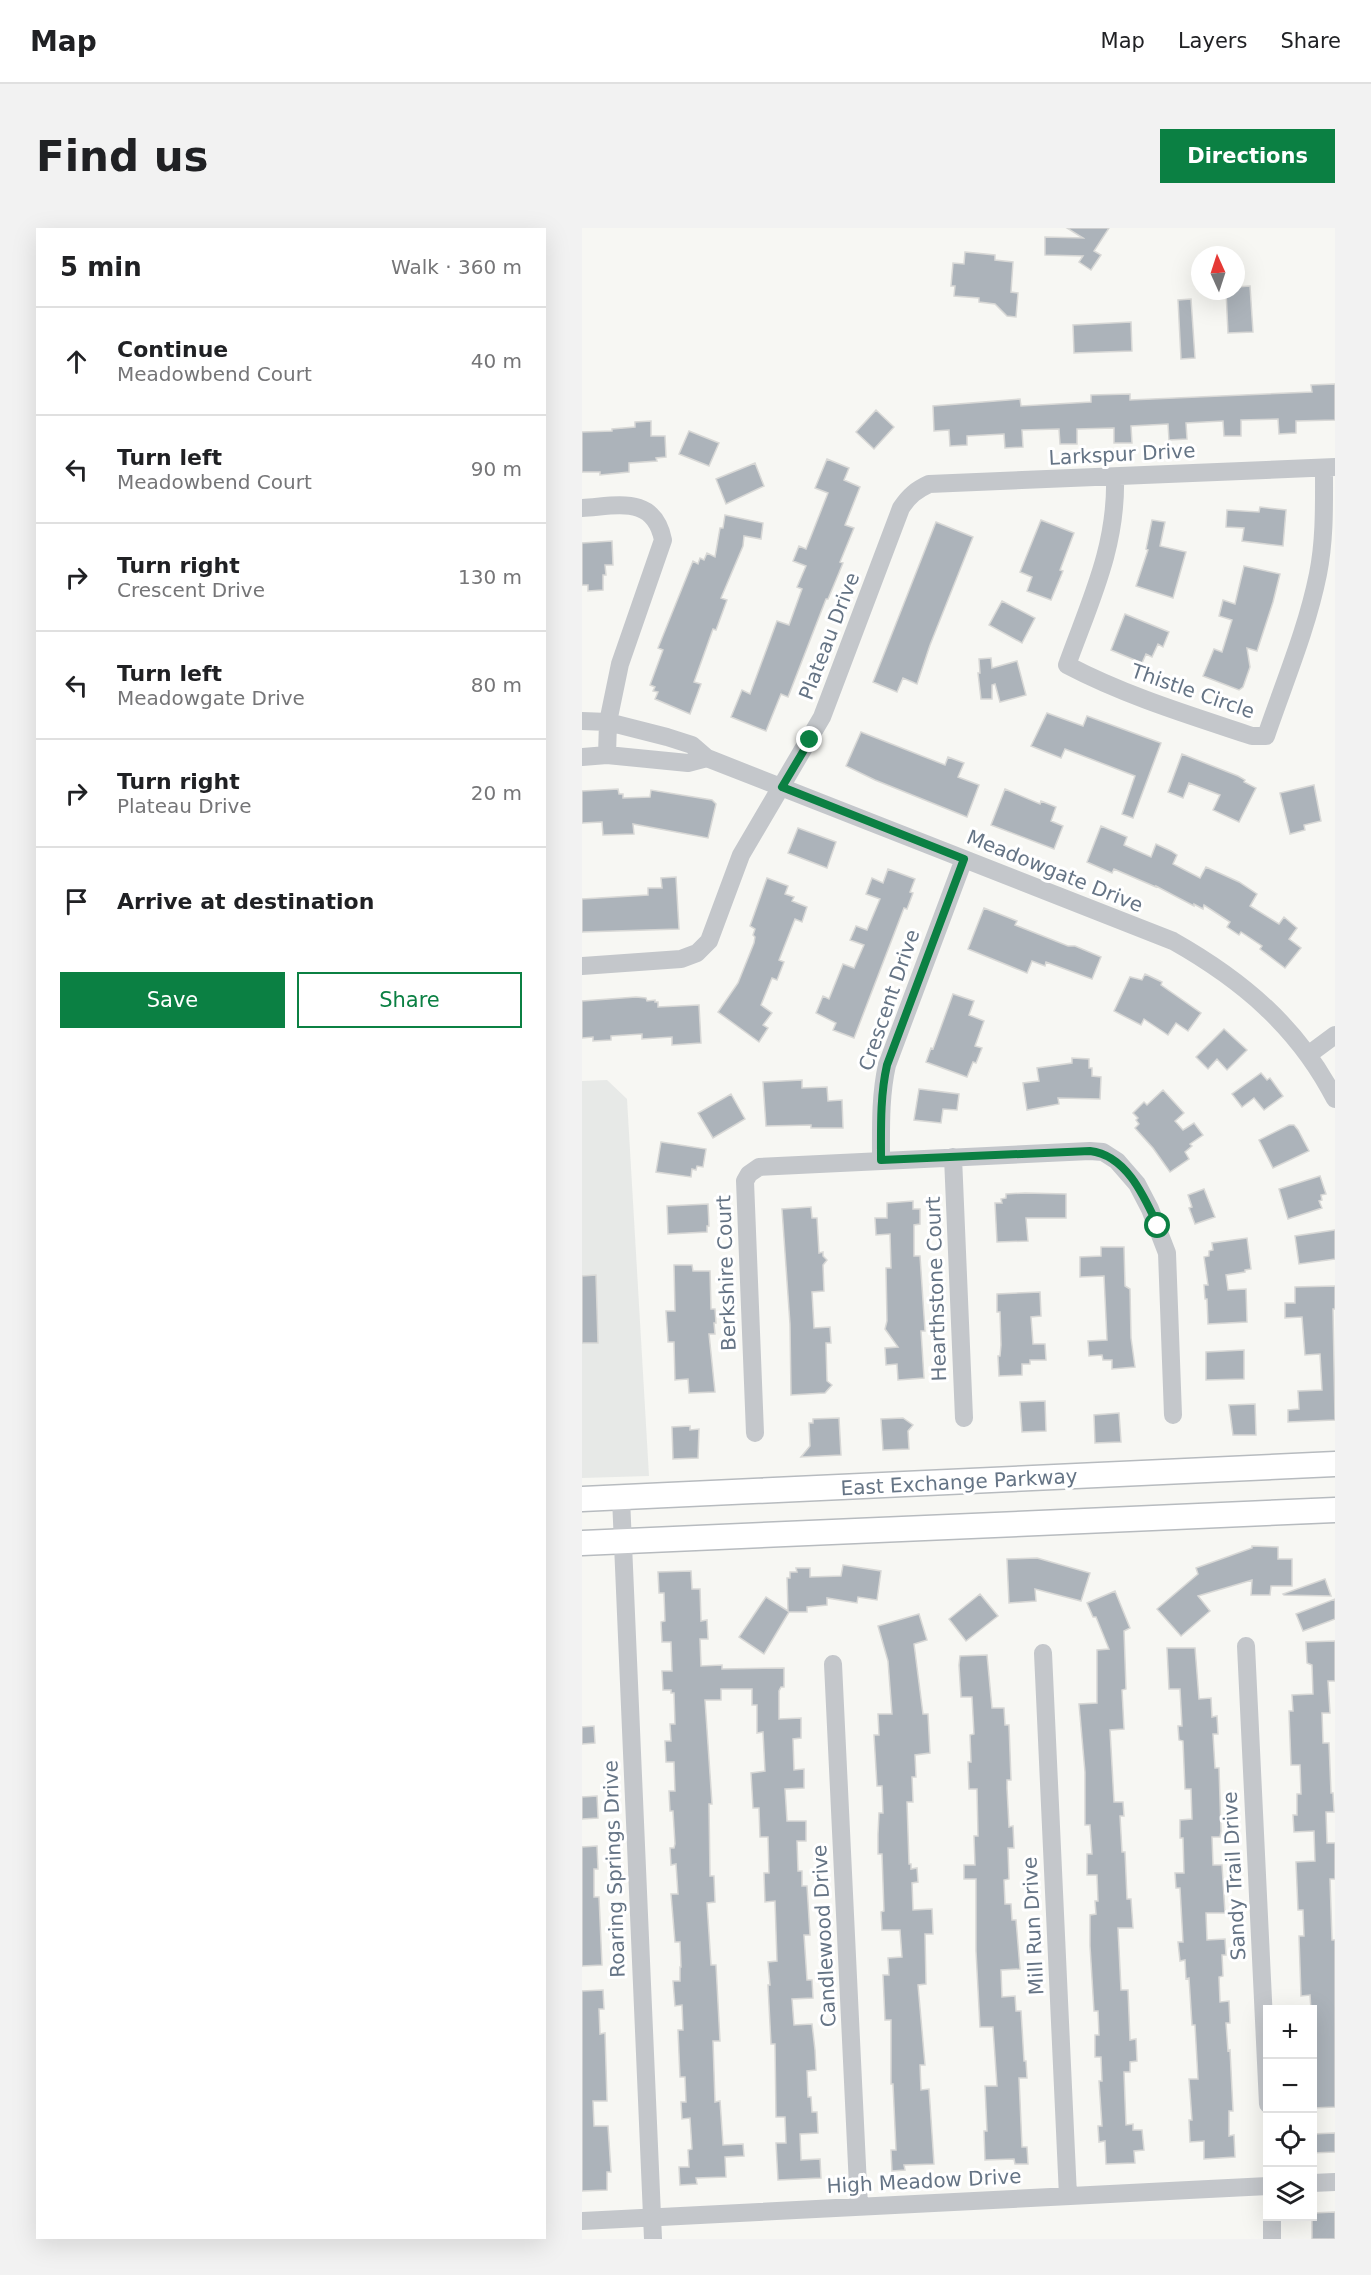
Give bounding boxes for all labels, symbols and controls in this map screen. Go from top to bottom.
text: Map [30,25,97,58]
text: Map [1101,29,1145,53]
text: Layers [1178,29,1247,53]
text: Share [1280,29,1341,53]
button: Directions [1160,129,1335,183]
text: Find us [36,132,209,181]
north arrow [1191,246,1245,300]
text: 5 min [60,252,142,282]
text: Walk · 360 m [391,255,522,279]
text: Continue [117,337,228,362]
icon: ahead [60,345,93,378]
text: 40 m [471,349,522,373]
text: Meadowbend Court [117,362,312,386]
street label: Larkspur Drive [1048,438,1196,470]
text: Turn left [117,445,222,470]
icon: left [60,453,93,486]
text: 90 m [471,457,522,481]
text: Meadowbend Court [117,470,312,494]
text: Turn right [117,553,240,578]
icon: right [60,561,93,594]
text: 130 m [458,565,522,589]
street label: Plateau Drive [794,569,864,703]
text: Crescent Drive [117,578,265,602]
street label: Thistle Circle [1127,658,1258,723]
text: Turn left [117,661,222,686]
icon: left [60,669,93,702]
text: 80 m [471,673,522,697]
text: Meadowgate Drive [117,686,305,710]
route end [796,726,822,752]
text: Turn right [117,769,240,794]
icon: right [60,777,93,810]
text: 20 m [471,781,522,805]
text: Plateau Drive [117,794,252,818]
street label: Meadowgate Drive [963,825,1147,917]
icon: arrive [60,885,93,918]
text: Arrive at destination [117,889,374,914]
street label: Crescent Drive [854,926,924,1074]
button: Save [60,972,285,1028]
button: Share [297,972,522,1028]
street label: Berkshire Court [711,1195,741,1351]
street label: Hearthstone Court [921,1196,951,1382]
route start [1144,1212,1170,1238]
street label: East Exchange Parkway [840,1464,1078,1500]
street label: Roaring Springs Drive [598,1760,630,1978]
street label: Sandy Trail Drive [1218,1791,1250,1961]
street label: Candlewood Drive [807,1844,841,2028]
street label: Mill Run Drive [1017,1856,1049,1996]
map controls [1263,2005,1317,2221]
button: + [1263,2005,1317,2059]
button: − [1263,2059,1317,2113]
button: locate [1263,2113,1317,2167]
street label: High Meadow Drive [826,2164,1022,2198]
button: layers [1263,2167,1317,2221]

